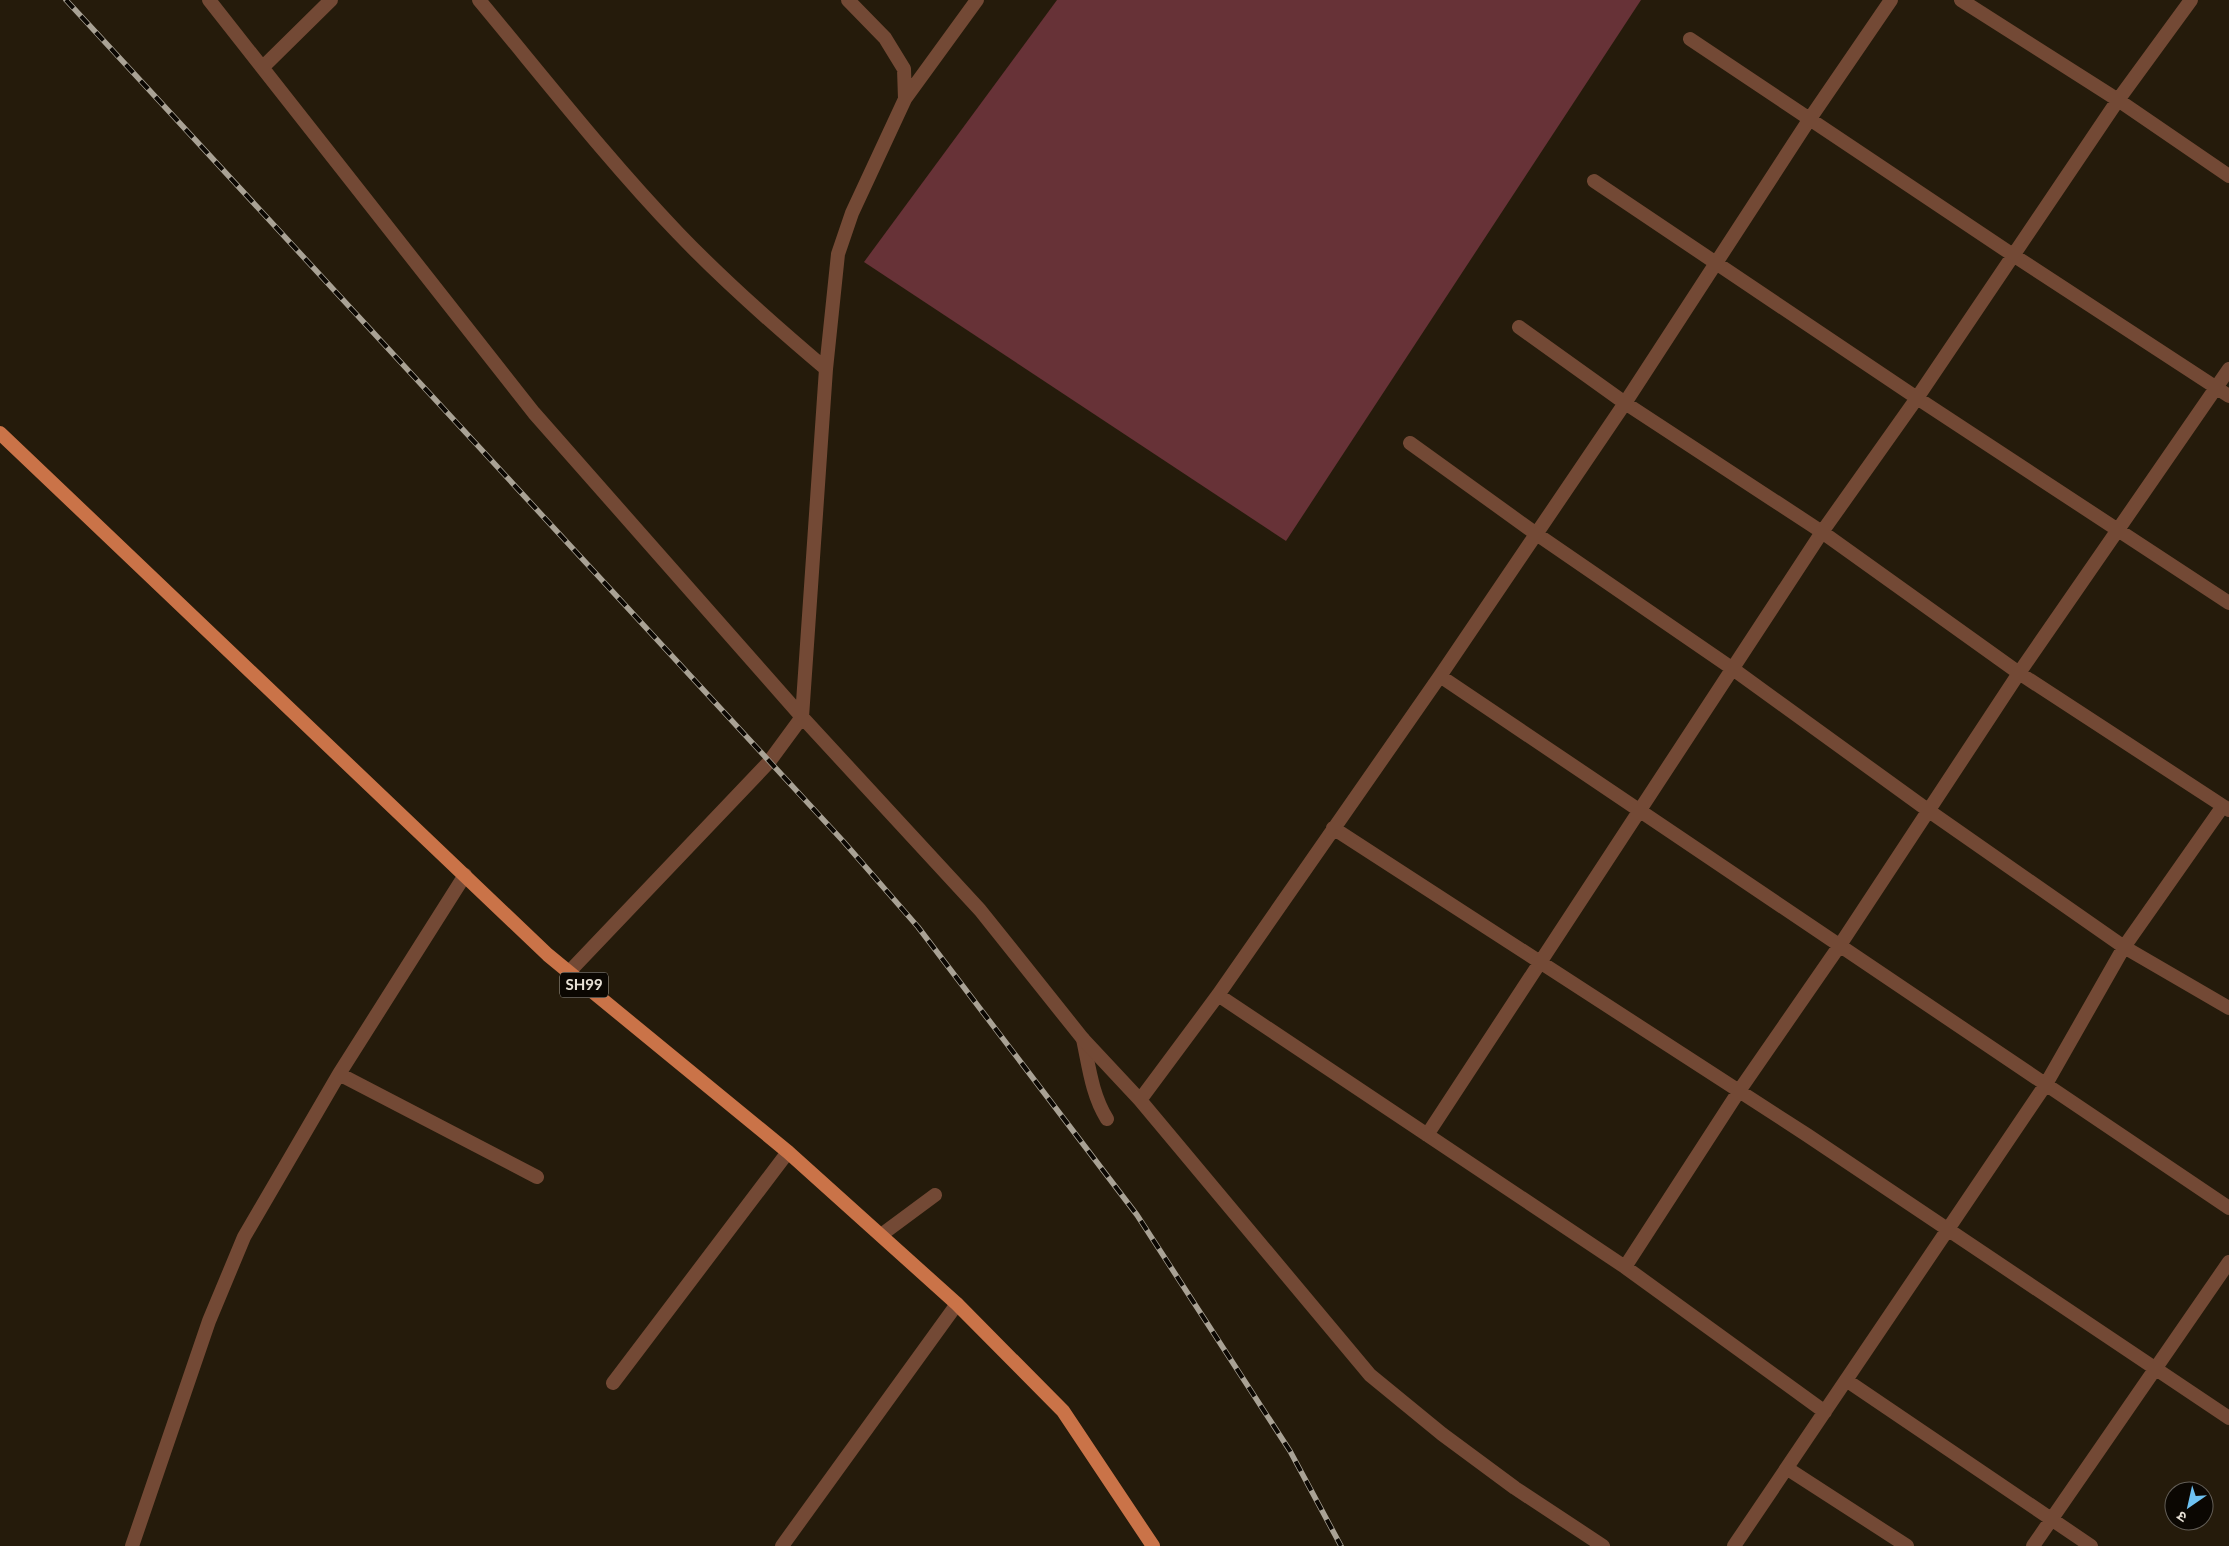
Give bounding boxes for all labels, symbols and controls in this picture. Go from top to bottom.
road number: SH99 [560,972,608,998]
north arrow [2164,1481,2214,1531]
text: उ [2173,1507,2190,1527]

